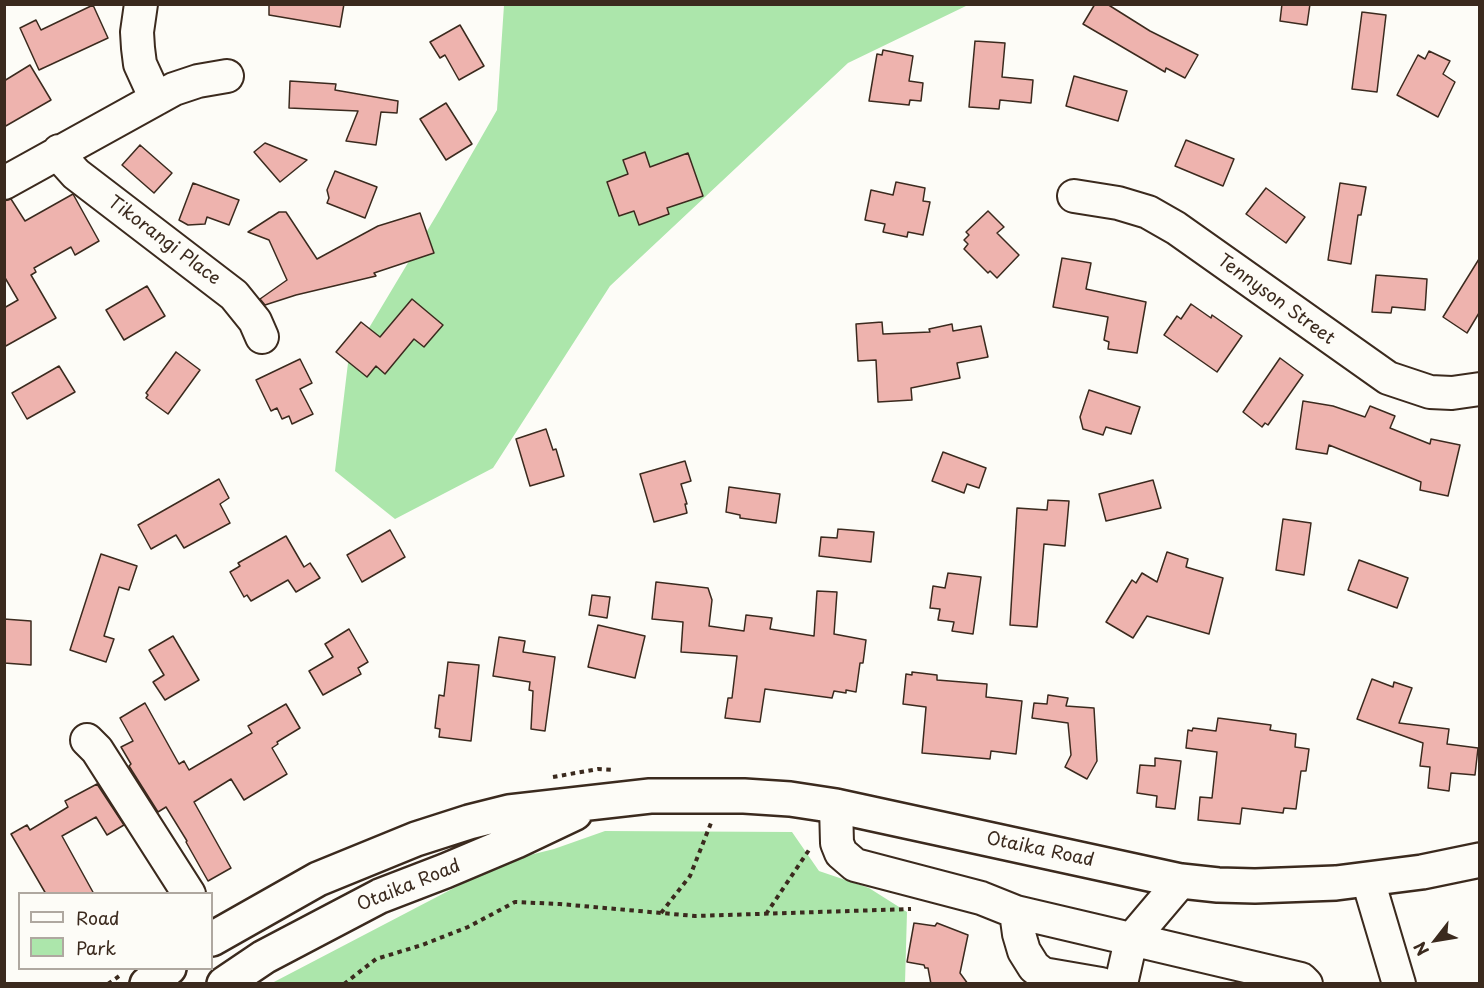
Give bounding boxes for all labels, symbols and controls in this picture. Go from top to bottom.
street label: Tikorangi Place [104,192,224,290]
street label: Tennyson Street [1213,250,1339,350]
street label: Otaika Road [984,828,1096,872]
street label: Otaika Road [354,855,464,917]
legend [18,892,213,970]
text: Road [76,904,120,931]
north arrow [1406,910,1466,970]
text: Park [76,934,116,961]
text: N [1407,938,1434,961]

